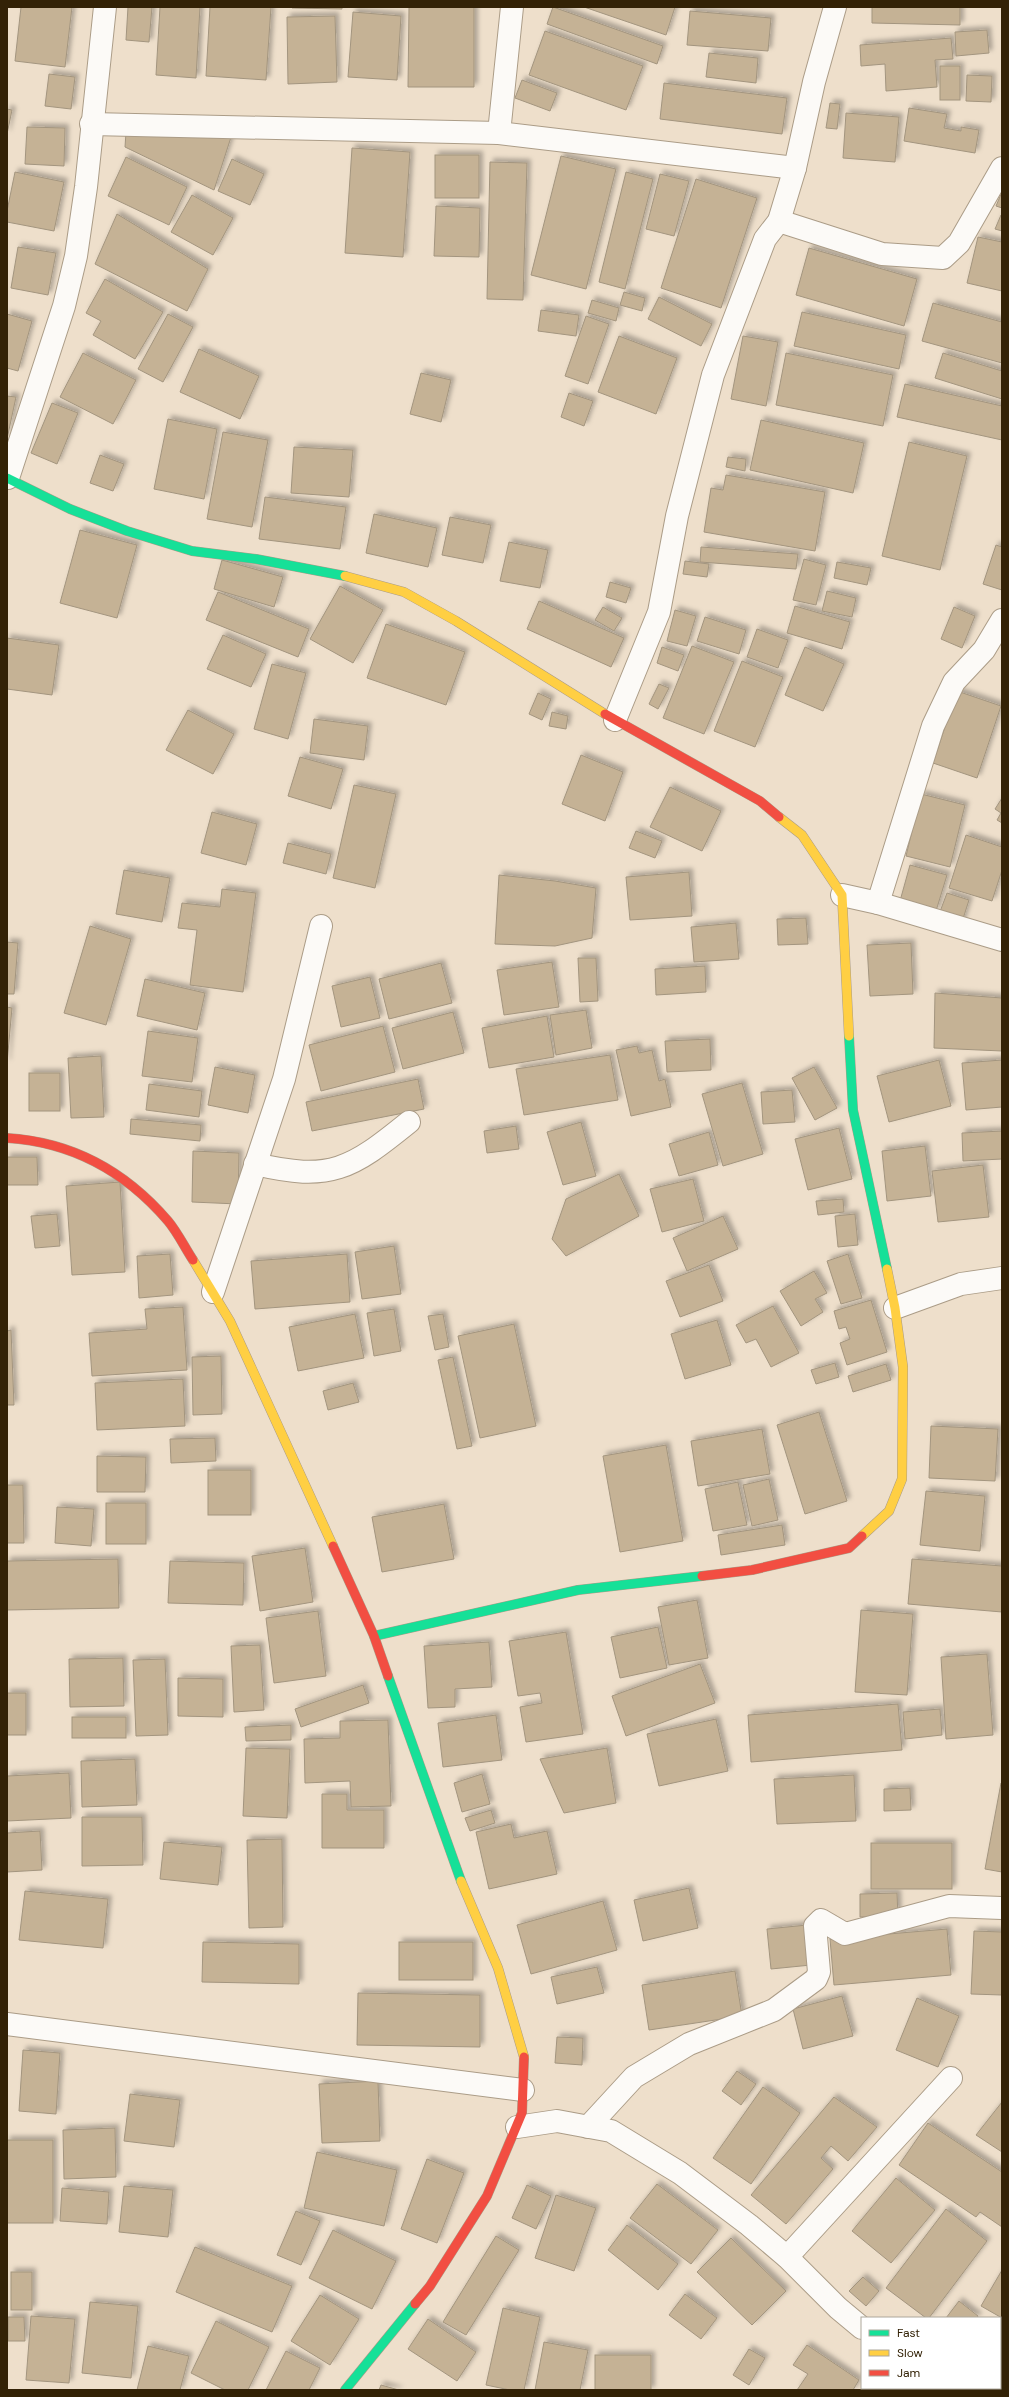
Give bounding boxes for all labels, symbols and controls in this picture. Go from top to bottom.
legend [861,2317,1001,2389]
text: Fast [897,2325,920,2341]
text: Slow [897,2345,923,2361]
text: Jam [897,2365,920,2381]

